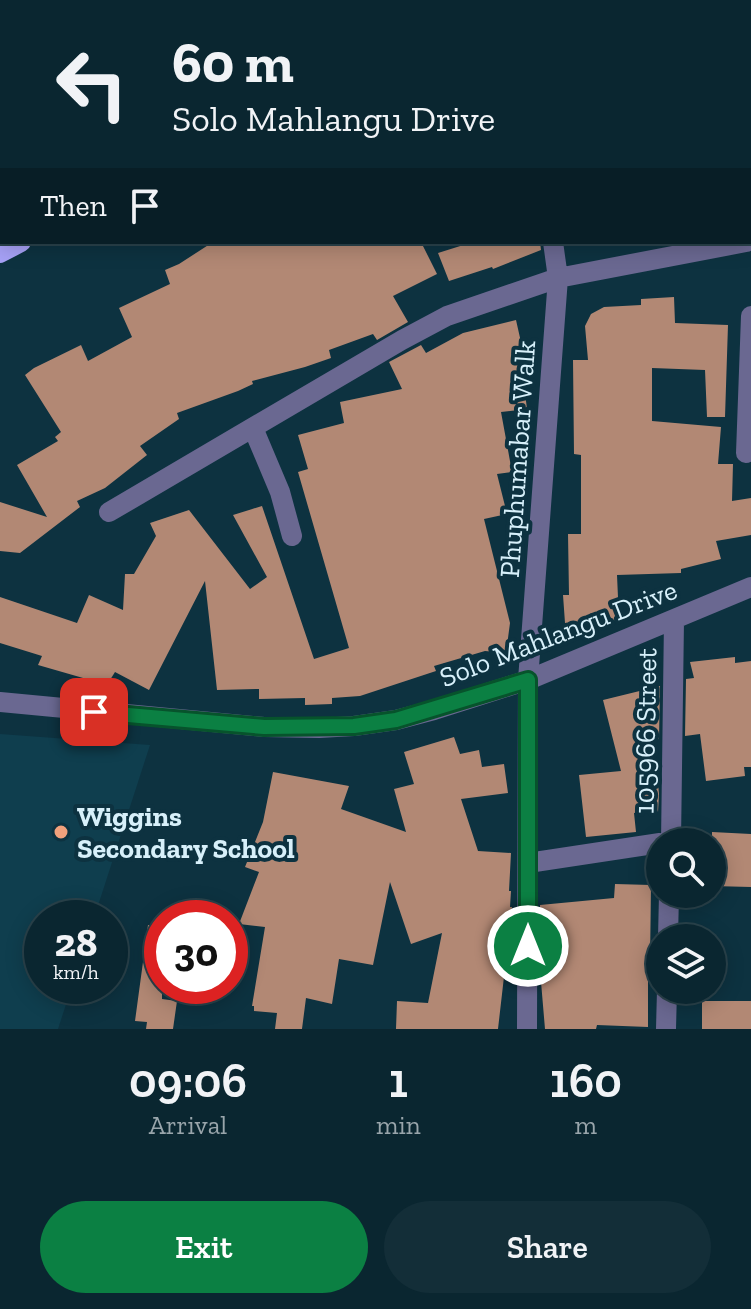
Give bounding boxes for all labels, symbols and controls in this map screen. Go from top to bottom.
text: 60 m [172,29,294,96]
icon: left [40,32,144,136]
text: Solo Mahlangu Drive [172,97,495,140]
icon: arrive [123,184,167,228]
text: Then [40,188,107,224]
street label: Phuphumabar Walk [493,339,542,579]
street label: Solo Mahlangu Drive [435,573,681,694]
street label: 105966 Street [628,647,663,814]
pin [60,678,128,746]
icon: arrive [72,690,116,734]
place label: Wiggins Secondary School [77,800,295,865]
marker: Wiggins Secondary School [52,823,70,841]
map controls [646,828,726,1004]
button: search [646,828,726,908]
speed limit sign: 30 [144,900,248,1004]
position arrow [486,904,570,988]
text: 28 [54,918,98,966]
button: layers [646,924,726,1004]
text: km/h [53,960,99,984]
text: 09:06 [129,1052,247,1109]
text: 1 [389,1052,408,1109]
text: 160 [550,1052,622,1109]
text: Arrival [149,1109,227,1141]
text: min [376,1109,421,1141]
text: m [575,1109,597,1141]
button: Exit [40,1201,368,1293]
button: Share [384,1201,711,1293]

